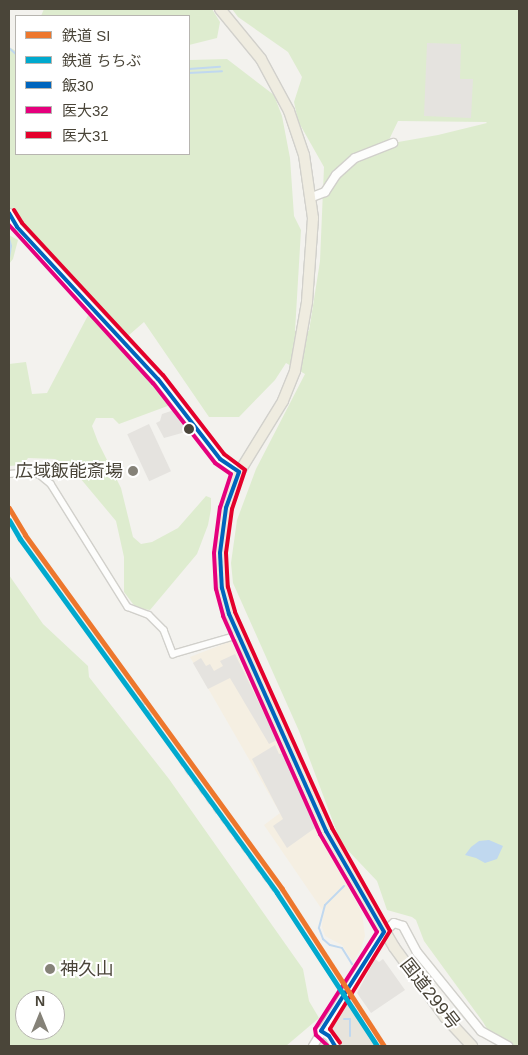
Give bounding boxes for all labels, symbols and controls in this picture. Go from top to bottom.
legend [15,15,190,155]
text: 鉄道 SI [62,27,110,44]
text: 鉄道 ちちぶ [62,52,141,69]
text: 飯30 [62,77,94,94]
text: 医大32 [62,102,109,119]
text: 医大31 [62,127,109,144]
unlabelled marker [184,424,194,434]
place label: 広域飯能斎場 [15,460,123,482]
marker: 広域飯能斎場 [127,465,139,477]
street label: 国道299号 [396,954,464,1034]
place label: 神久山 [60,958,114,980]
marker: 神久山 [44,963,56,975]
north arrow [15,990,65,1040]
text: N [35,993,45,1009]

